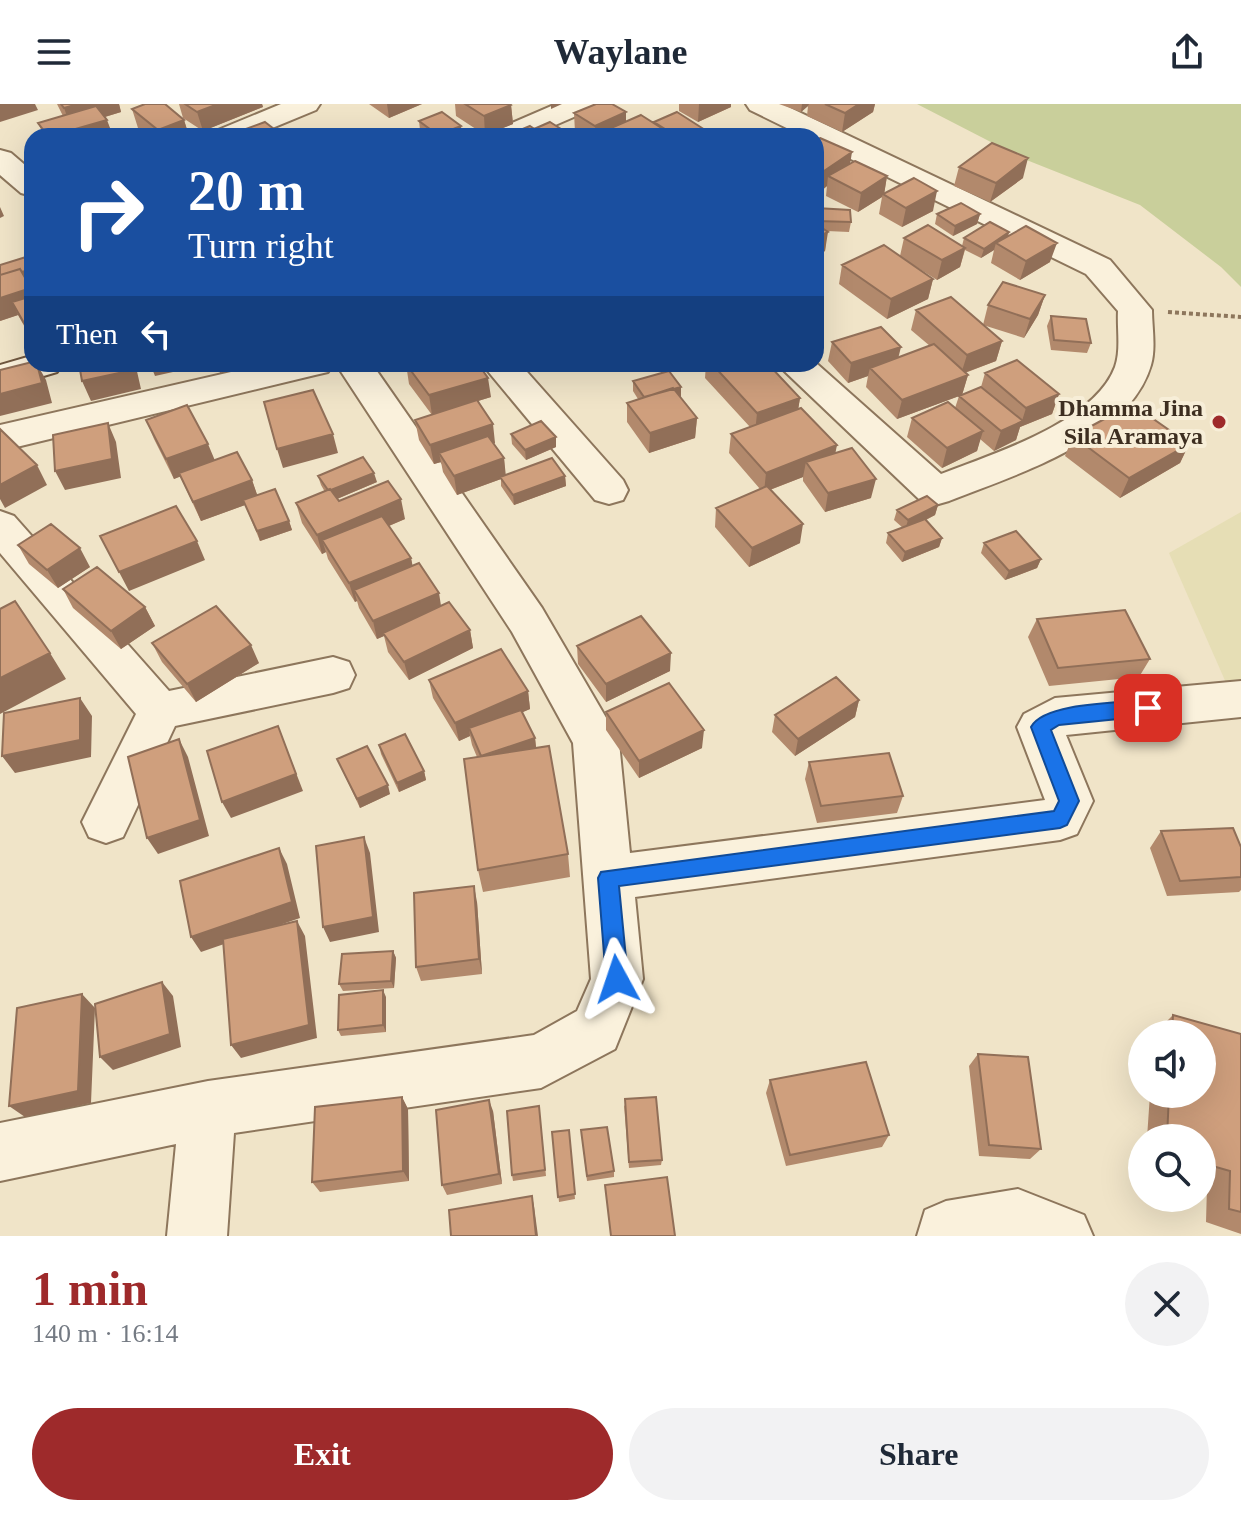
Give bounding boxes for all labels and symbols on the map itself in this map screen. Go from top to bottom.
place label: Dhamma Jina Sila Aramaya [1058,395,1203,449]
marker: Dhamma Jina Sila Aramaya [1210,413,1228,431]
pin [1114,674,1182,742]
position arrow [575,937,659,1021]

